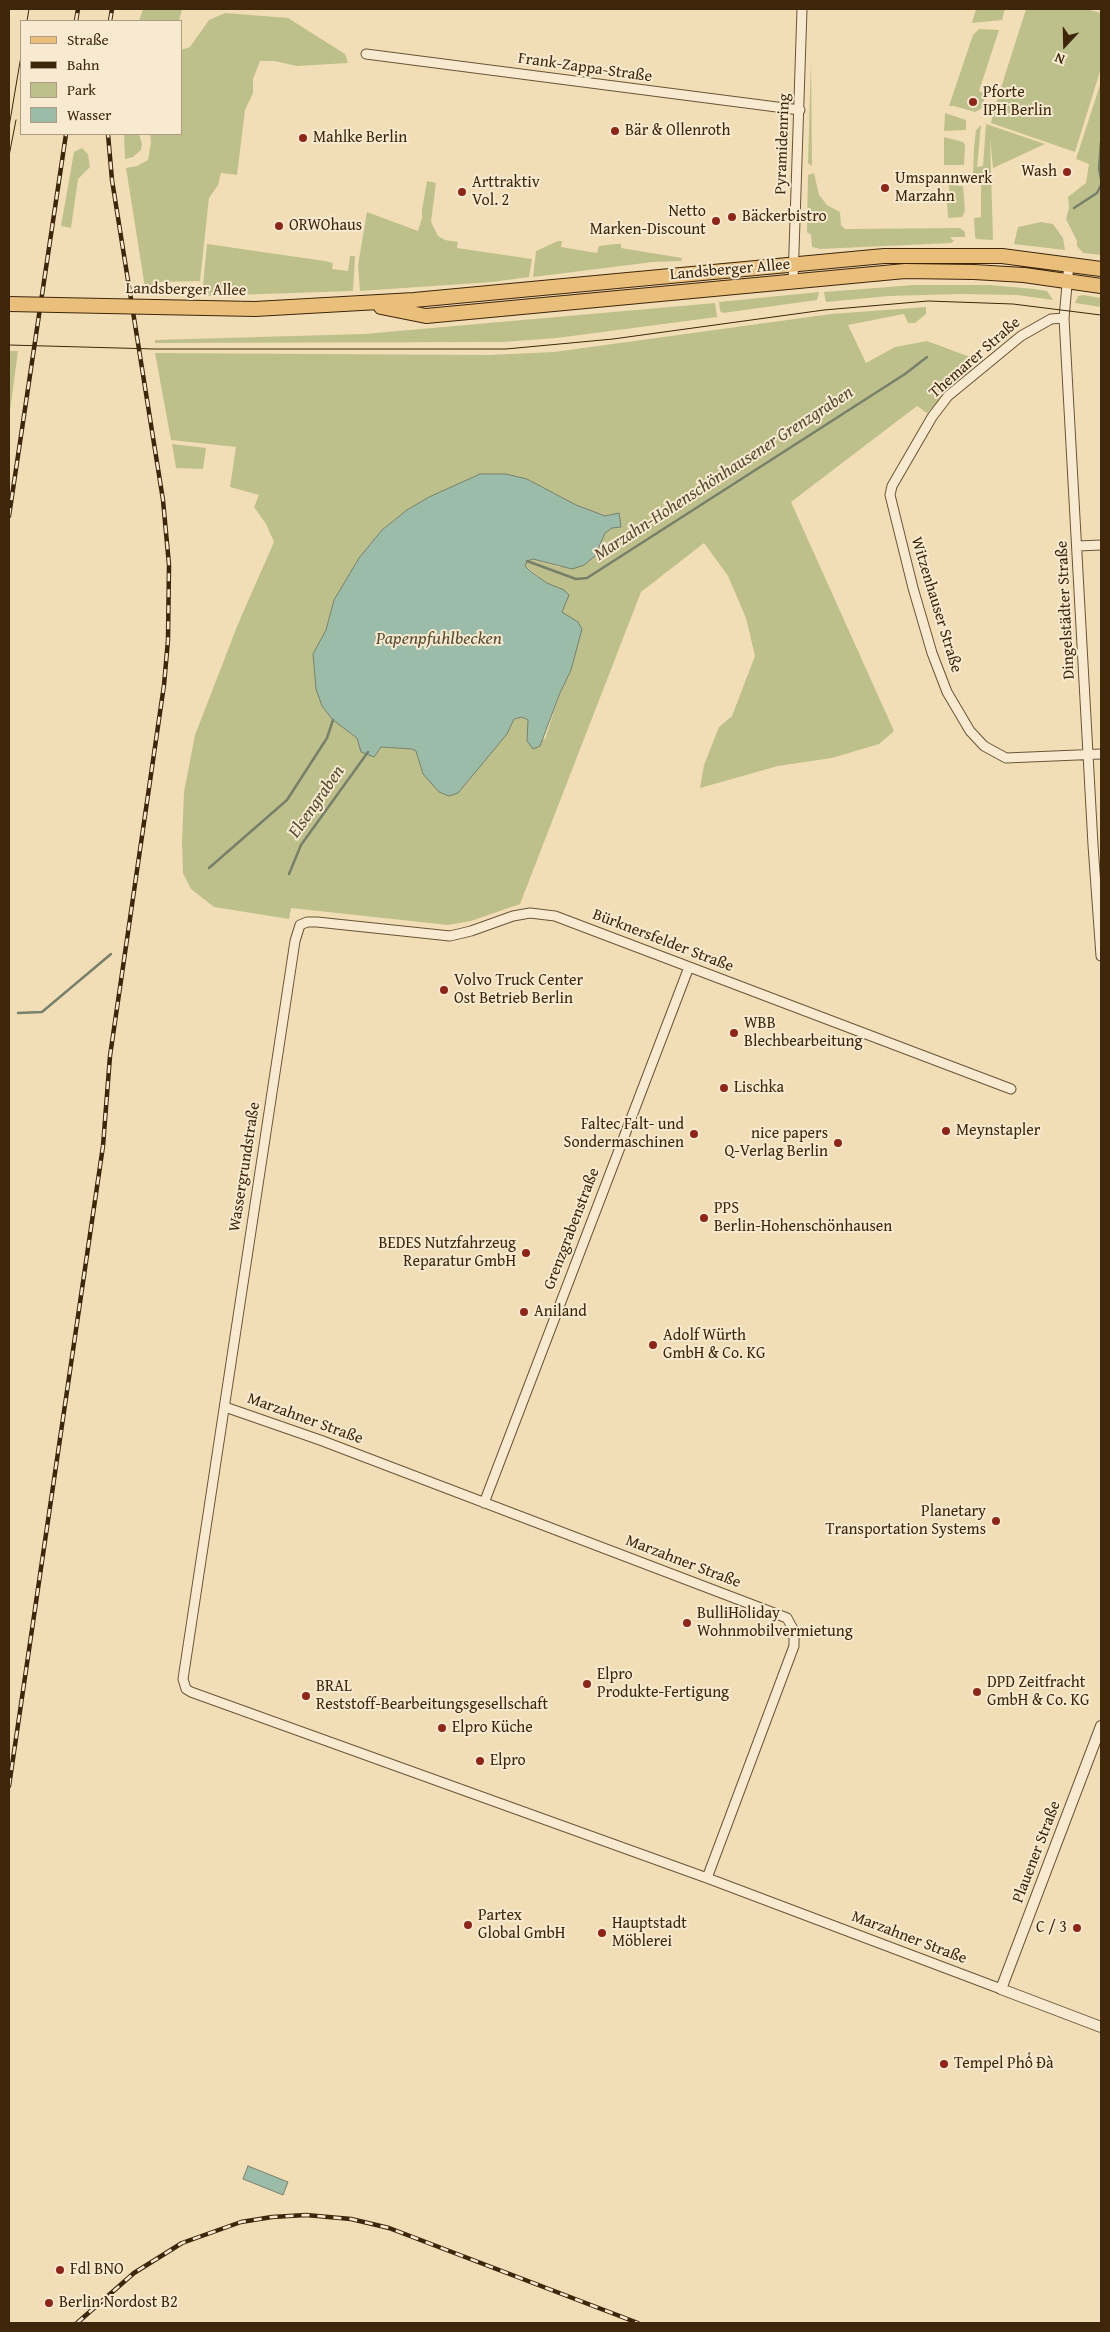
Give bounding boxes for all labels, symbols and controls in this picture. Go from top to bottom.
legend [20,20,182,135]
north arrow [1040,20,1090,70]
text: Straße [67,29,109,50]
text: N [1052,48,1068,70]
street label: Frank-Zappa-Straße [517,49,653,87]
text: Bahn [67,54,99,75]
text: Park [67,79,96,100]
place label: Pforte IPH Berlin [983,83,1052,121]
street label: Pyramidenring [772,93,794,195]
marker: Pforte IPH Berlin [967,96,979,108]
text: Wasser [67,104,111,125]
place label: Bär & Ollenroth [625,121,730,141]
marker: Bär & Ollenroth [609,125,621,137]
place label: Mahlke Berlin [313,128,407,148]
marker: Mahlke Berlin [297,132,309,144]
place label: Wash [1021,162,1057,182]
marker: Wash [1061,166,1073,178]
place label: Umspannwerk Marzahn [895,169,992,207]
place label: Arttraktiv Vol. 2 [472,173,540,211]
marker: Umspannwerk Marzahn [879,182,891,194]
marker: Arttraktiv Vol. 2 [456,186,468,198]
place label: Netto Marken-Discount [590,202,706,240]
place label: Bäckerbistro [742,207,827,227]
marker: Bäckerbistro [726,211,738,223]
marker: Netto Marken-Discount [710,215,722,227]
place label: ORWOhaus [289,216,362,236]
marker: ORWOhaus [273,220,285,232]
street label: Landsberger Allee [669,255,791,285]
street label: Landsberger Allee [125,279,247,301]
street label: Themarer Straße [926,313,1024,403]
water label: Marzahn-Hohenschönhausener Grenzgraben [590,382,858,566]
street label: Witzenhauser Straße [906,535,966,675]
street label: Dingelstädter Straße [1053,540,1079,680]
water label: Papenpfuhlbecken [376,628,502,650]
water label: Elsengraben [284,762,350,842]
street label: Bürknersfelder Straße [590,905,736,977]
place label: Volvo Truck Center Ost Betrieb Berlin [454,971,583,1009]
marker: Volvo Truck Center Ost Betrieb Berlin [438,984,450,996]
place label: WBB Blechbearbeitung [744,1014,862,1052]
marker: WBB Blechbearbeitung [728,1027,740,1039]
place label: Lischka [734,1078,784,1098]
marker: Lischka [718,1082,730,1094]
street label: Wassergrundstraße [225,1101,265,1233]
place label: Faltec Falt- und Sondermaschinen [564,1115,684,1153]
place label: Meynstapler [956,1121,1040,1141]
place label: nice papers Q-Verlag Berlin [724,1124,828,1162]
marker: Meynstapler [940,1125,952,1137]
marker: Faltec Falt- und Sondermaschinen [688,1128,700,1140]
marker: nice papers Q-Verlag Berlin [832,1137,844,1149]
street label: Grenzgrabenstraße [540,1165,604,1293]
place label: PPS Berlin-Hohenschönhausen [714,1199,892,1237]
marker: PPS Berlin-Hohenschönhausen [698,1212,710,1224]
place label: BEDES Nutzfahrzeug Reparatur GmbH [379,1234,516,1272]
marker: BEDES Nutzfahrzeug Reparatur GmbH [520,1247,532,1259]
place label: Aniland [534,1302,587,1322]
marker: Aniland [518,1306,530,1318]
place label: Adolf Würth GmbH & Co. KG [663,1326,765,1364]
marker: Adolf Würth GmbH & Co. KG [647,1339,659,1351]
street label: Marzahner Straße [244,1389,366,1449]
place label: Planetary Transportation Systems [826,1502,986,1540]
marker: Planetary Transportation Systems [990,1515,1002,1527]
street label: Marzahner Straße [623,1531,743,1593]
place label: BulliHoliday Wohnmobilvermietung [697,1604,853,1642]
marker: BulliHoliday Wohnmobilvermietung [681,1617,693,1629]
place label: Elpro Produkte-Fertigung [597,1665,729,1703]
place label: DPD Zeitfracht GmbH & Co. KG [987,1673,1089,1711]
place label: BRAL Reststoff-Bearbeitungsgesellschaft [316,1677,548,1715]
marker: Elpro Produkte-Fertigung [581,1678,593,1690]
marker: DPD Zeitfracht GmbH & Co. KG [971,1686,983,1698]
marker: BRAL Reststoff-Bearbeitungsgesellschaft [300,1690,312,1702]
place label: Elpro Küche [452,1718,533,1738]
marker: Elpro Küche [436,1722,448,1734]
place label: Elpro [490,1751,526,1771]
marker: Elpro [474,1755,486,1767]
street label: Plauener Straße [1009,1798,1065,1906]
place label: Partex Global GmbH [478,1906,565,1944]
street label: Marzahner Straße [849,1907,969,1969]
place label: Hauptstadt Möblerei [612,1914,687,1952]
place label: C / 3 [1036,1918,1067,1938]
marker: Partex Global GmbH [462,1919,474,1931]
marker: C / 3 [1071,1922,1083,1934]
marker: Hauptstadt Möblerei [596,1927,608,1939]
place label: Tempel Phổ Đà [954,2054,1054,2074]
marker: Tempel Phổ Đà [938,2058,950,2070]
place label: Fdl BNO [70,2260,124,2280]
marker: Fdl BNO [54,2264,66,2276]
place label: Berlin Nordost B2 [59,2293,178,2313]
marker: Berlin Nordost B2 [43,2297,55,2309]

